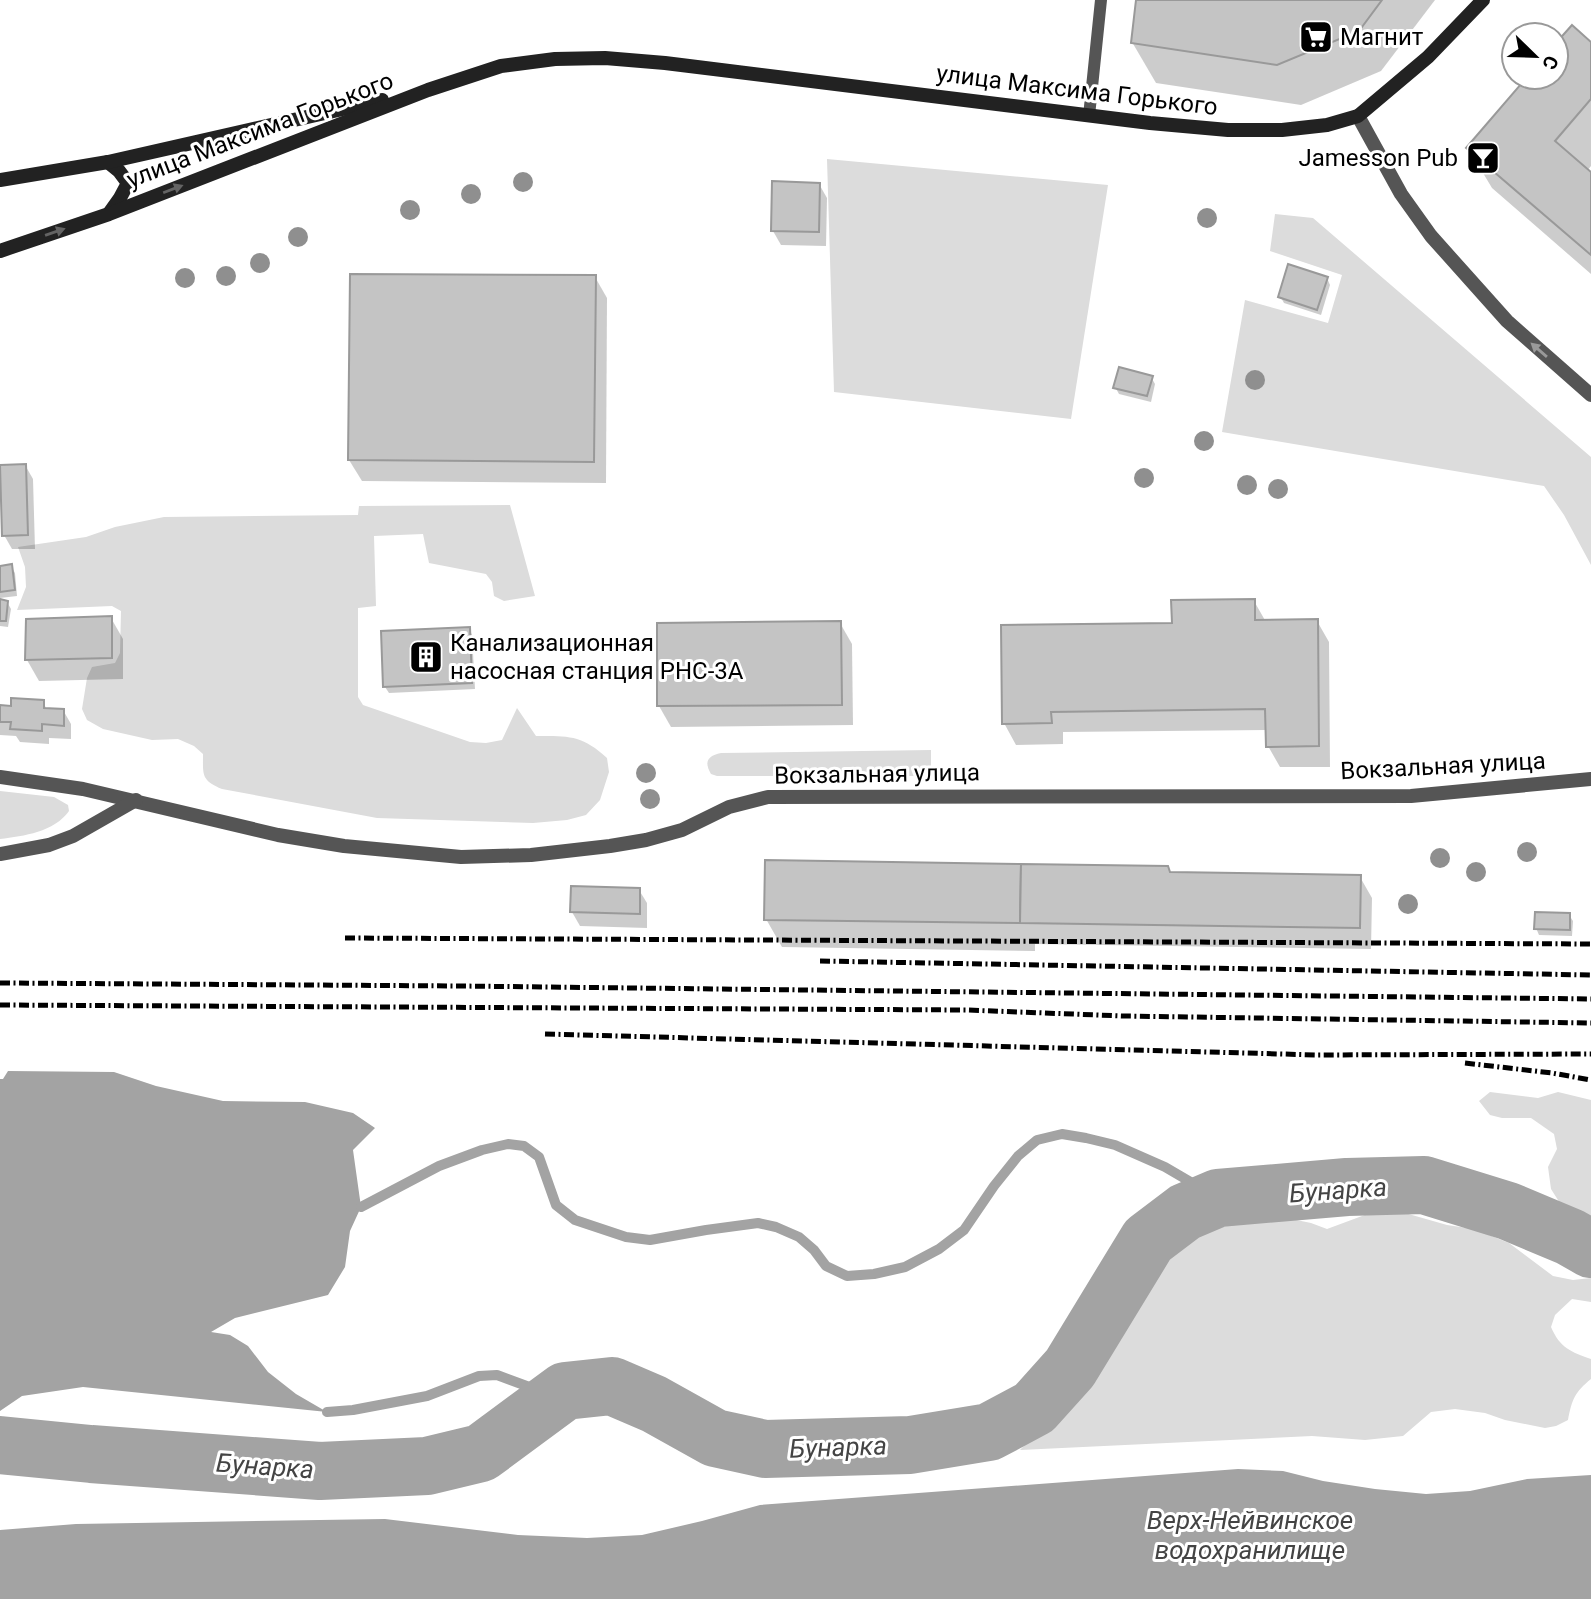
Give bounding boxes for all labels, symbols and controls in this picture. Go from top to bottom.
supermarket icon: Магнит [1297,18,1335,56]
north arrow [1500,21,1570,91]
place label: Магнит [1340,23,1424,51]
text: С [1537,52,1563,73]
street label: улица Максима Горького [935,59,1219,121]
street label: улица Максима Горького [123,66,397,194]
bar icon: Jamesson Pub [1464,139,1502,177]
place label: Jamesson Pub [1298,144,1458,172]
one-way arrow [162,183,183,194]
one-way arrow [44,226,65,237]
one-way arrow [1531,343,1548,358]
place label: Канализационная насосная станция РНС-3А [450,629,744,685]
building icon: Канализационная насосная станция РНС-3А [407,638,445,676]
street label: Вокзальная улица [1340,747,1546,785]
street label: Вокзальная улица [774,758,980,790]
water label: Бунарка [1288,1172,1388,1208]
water label: Бунарка [789,1430,887,1464]
water label: Бунарка [215,1448,315,1484]
water label: Верх-Нейвинское водохранилище [1147,1505,1353,1565]

